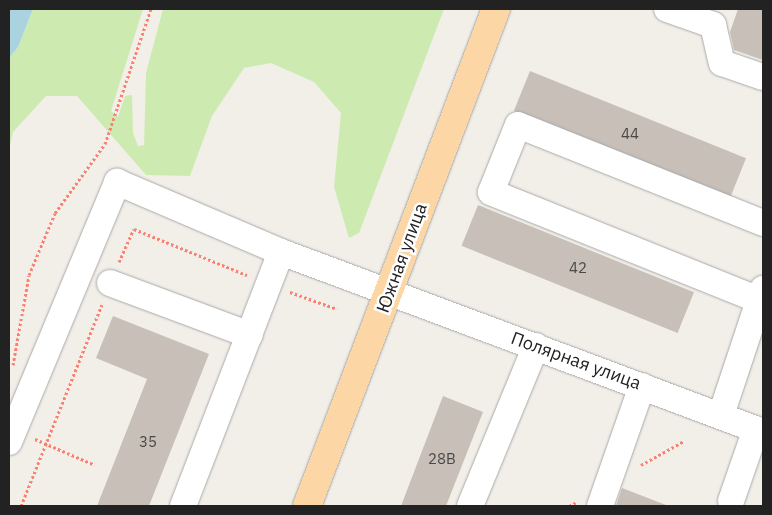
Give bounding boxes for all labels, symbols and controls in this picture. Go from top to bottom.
house number: 44 [621,125,639,143]
street label: Южная улица [372,200,432,316]
house number: 42 [569,259,587,277]
street label: Полярная улица [508,327,644,395]
house number: 35 [139,433,157,451]
house number: 28В [428,450,456,468]

